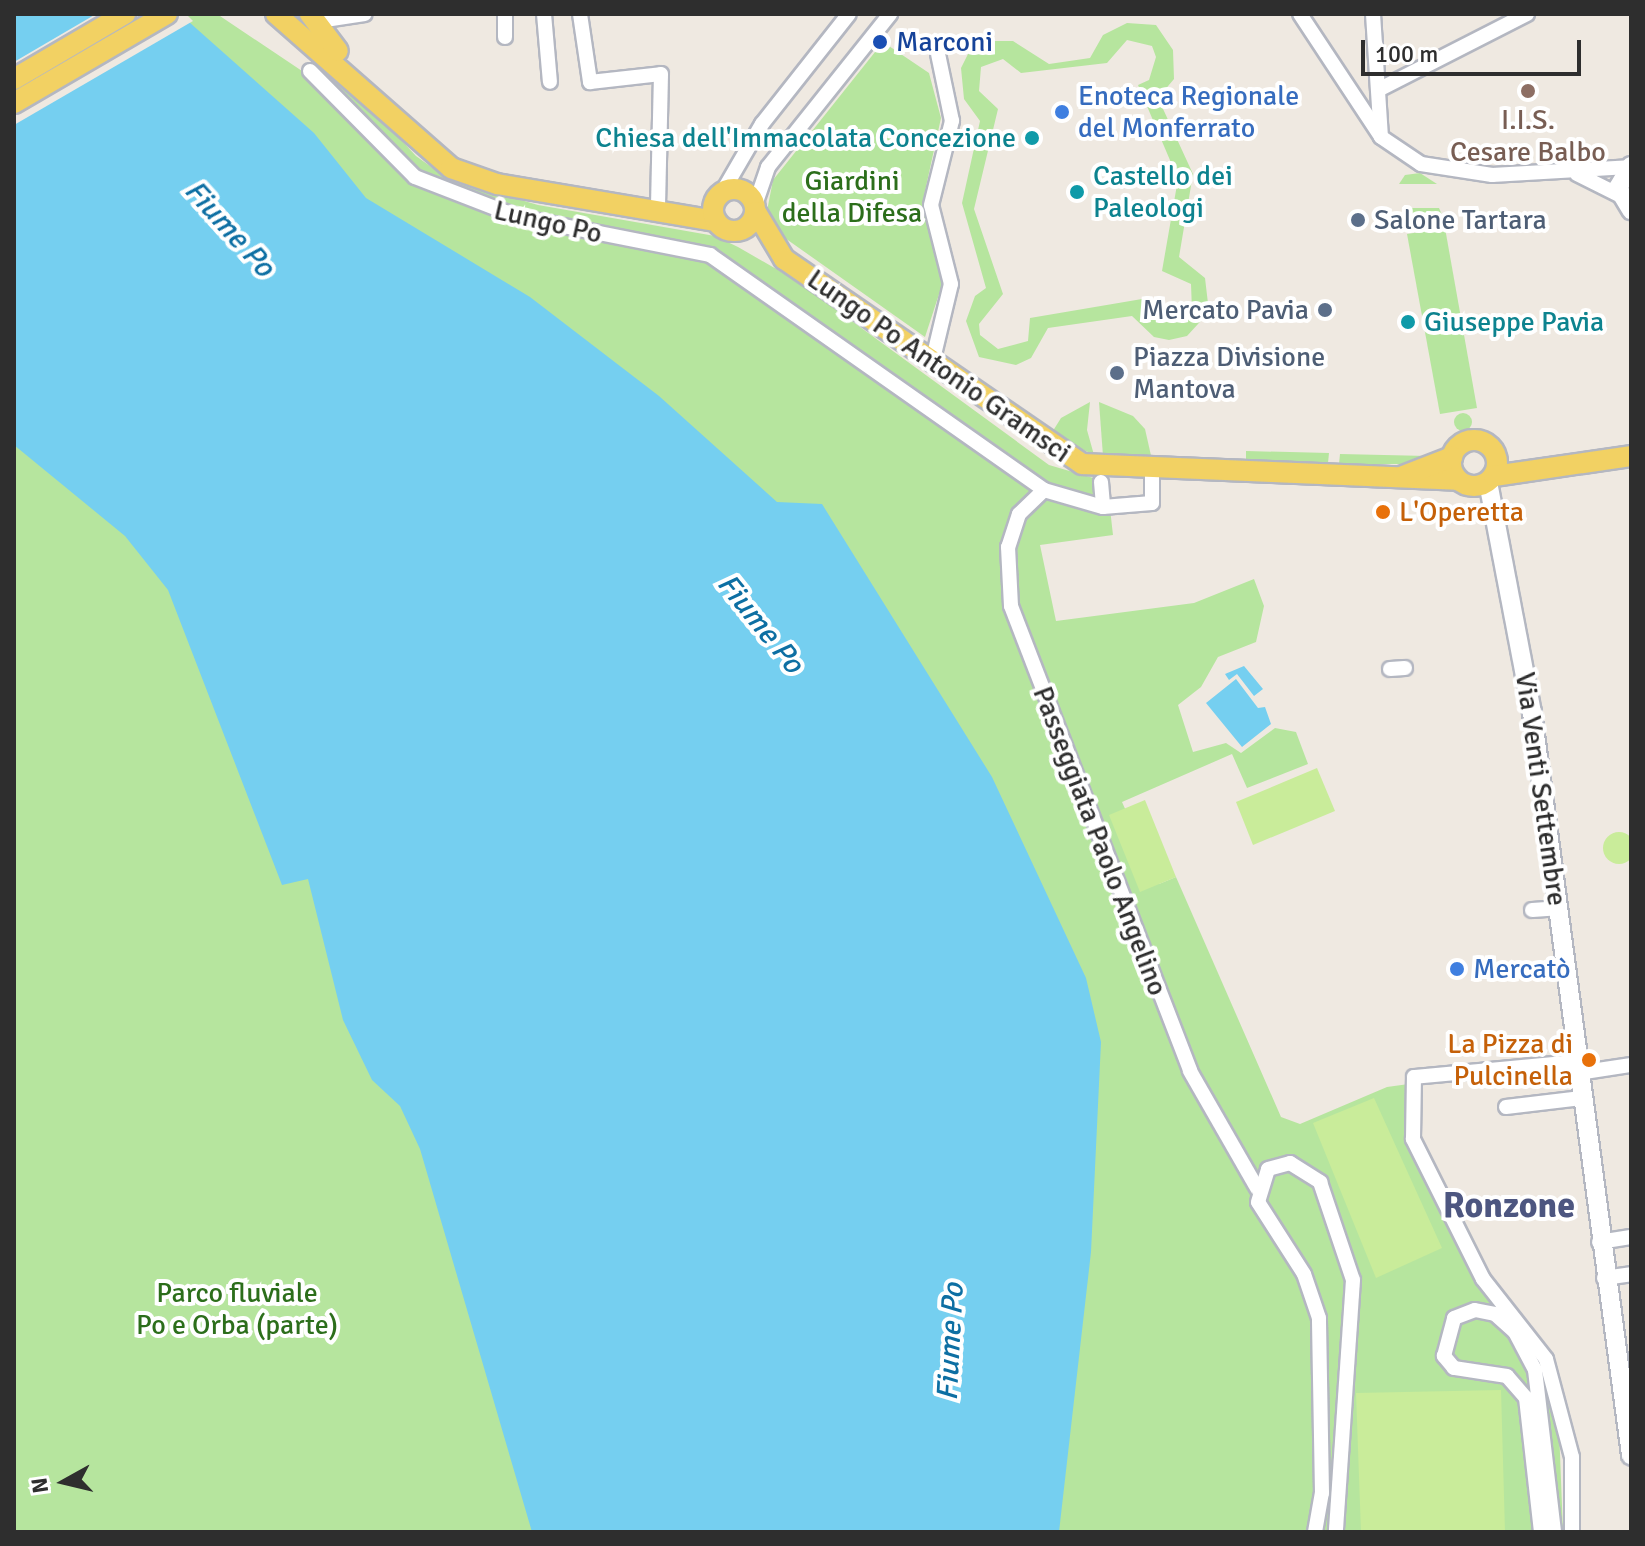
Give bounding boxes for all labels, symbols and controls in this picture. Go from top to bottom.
scale bar [1365,24,1585,74]
place label: Marconi [896,25,993,59]
marker: Marconi [871,33,889,51]
text: 100 m [1375,39,1438,69]
place label: Enoteca Regionale del Monferrato [1078,79,1299,145]
marker: I.I.S. Cesare Balbo [1519,82,1537,100]
marker: Enoteca Regionale del Monferrato [1053,103,1071,121]
place label: I.I.S. Cesare Balbo [1450,103,1606,169]
place label: Chiesa dell'Immacolata Concezione [595,121,1016,155]
marker: Chiesa dell'Immacolata Concezione [1023,129,1041,147]
place label: Castello dei Paleologi [1093,159,1233,225]
park label: Giardini della Difesa [782,164,922,230]
water label: Fiume Po [176,173,282,285]
marker: Castello dei Paleologi [1068,183,1086,201]
street label: Lungo Po [491,193,605,251]
place label: Salone Tartara [1374,203,1547,237]
marker: Salone Tartara [1349,211,1367,229]
street label: Lungo Po Antonio Gramsci [801,262,1077,470]
place label: Mercato Pavia [1142,293,1309,327]
marker: Mercato Pavia [1316,301,1334,319]
place label: Giuseppe Pavia [1424,305,1604,339]
marker: Giuseppe Pavia [1399,313,1417,331]
place label: Piazza Divisione Mantova [1133,340,1325,406]
marker: Piazza Divisione Mantova [1108,364,1126,382]
place label: L'Operetta [1399,495,1524,529]
marker: L'Operetta [1374,503,1392,521]
water label: Fiume Po [709,567,811,681]
street label: Via Venti Settembre [1508,670,1574,908]
street label: Passeggiata Paolo Angelino [1025,682,1175,1000]
place label: Mercatò [1473,952,1571,986]
marker: Mercatò [1448,960,1466,978]
place label: La Pizza di Pulcinella [1447,1027,1573,1093]
marker: La Pizza di Pulcinella [1580,1051,1598,1069]
district label: Ronzone [1443,1184,1575,1228]
park label: Parco fluviale Po e Orba (parte) [136,1276,338,1342]
water label: Fiume Po [930,1282,972,1402]
north arrow [24,1442,104,1522]
text: N [25,1476,54,1495]

